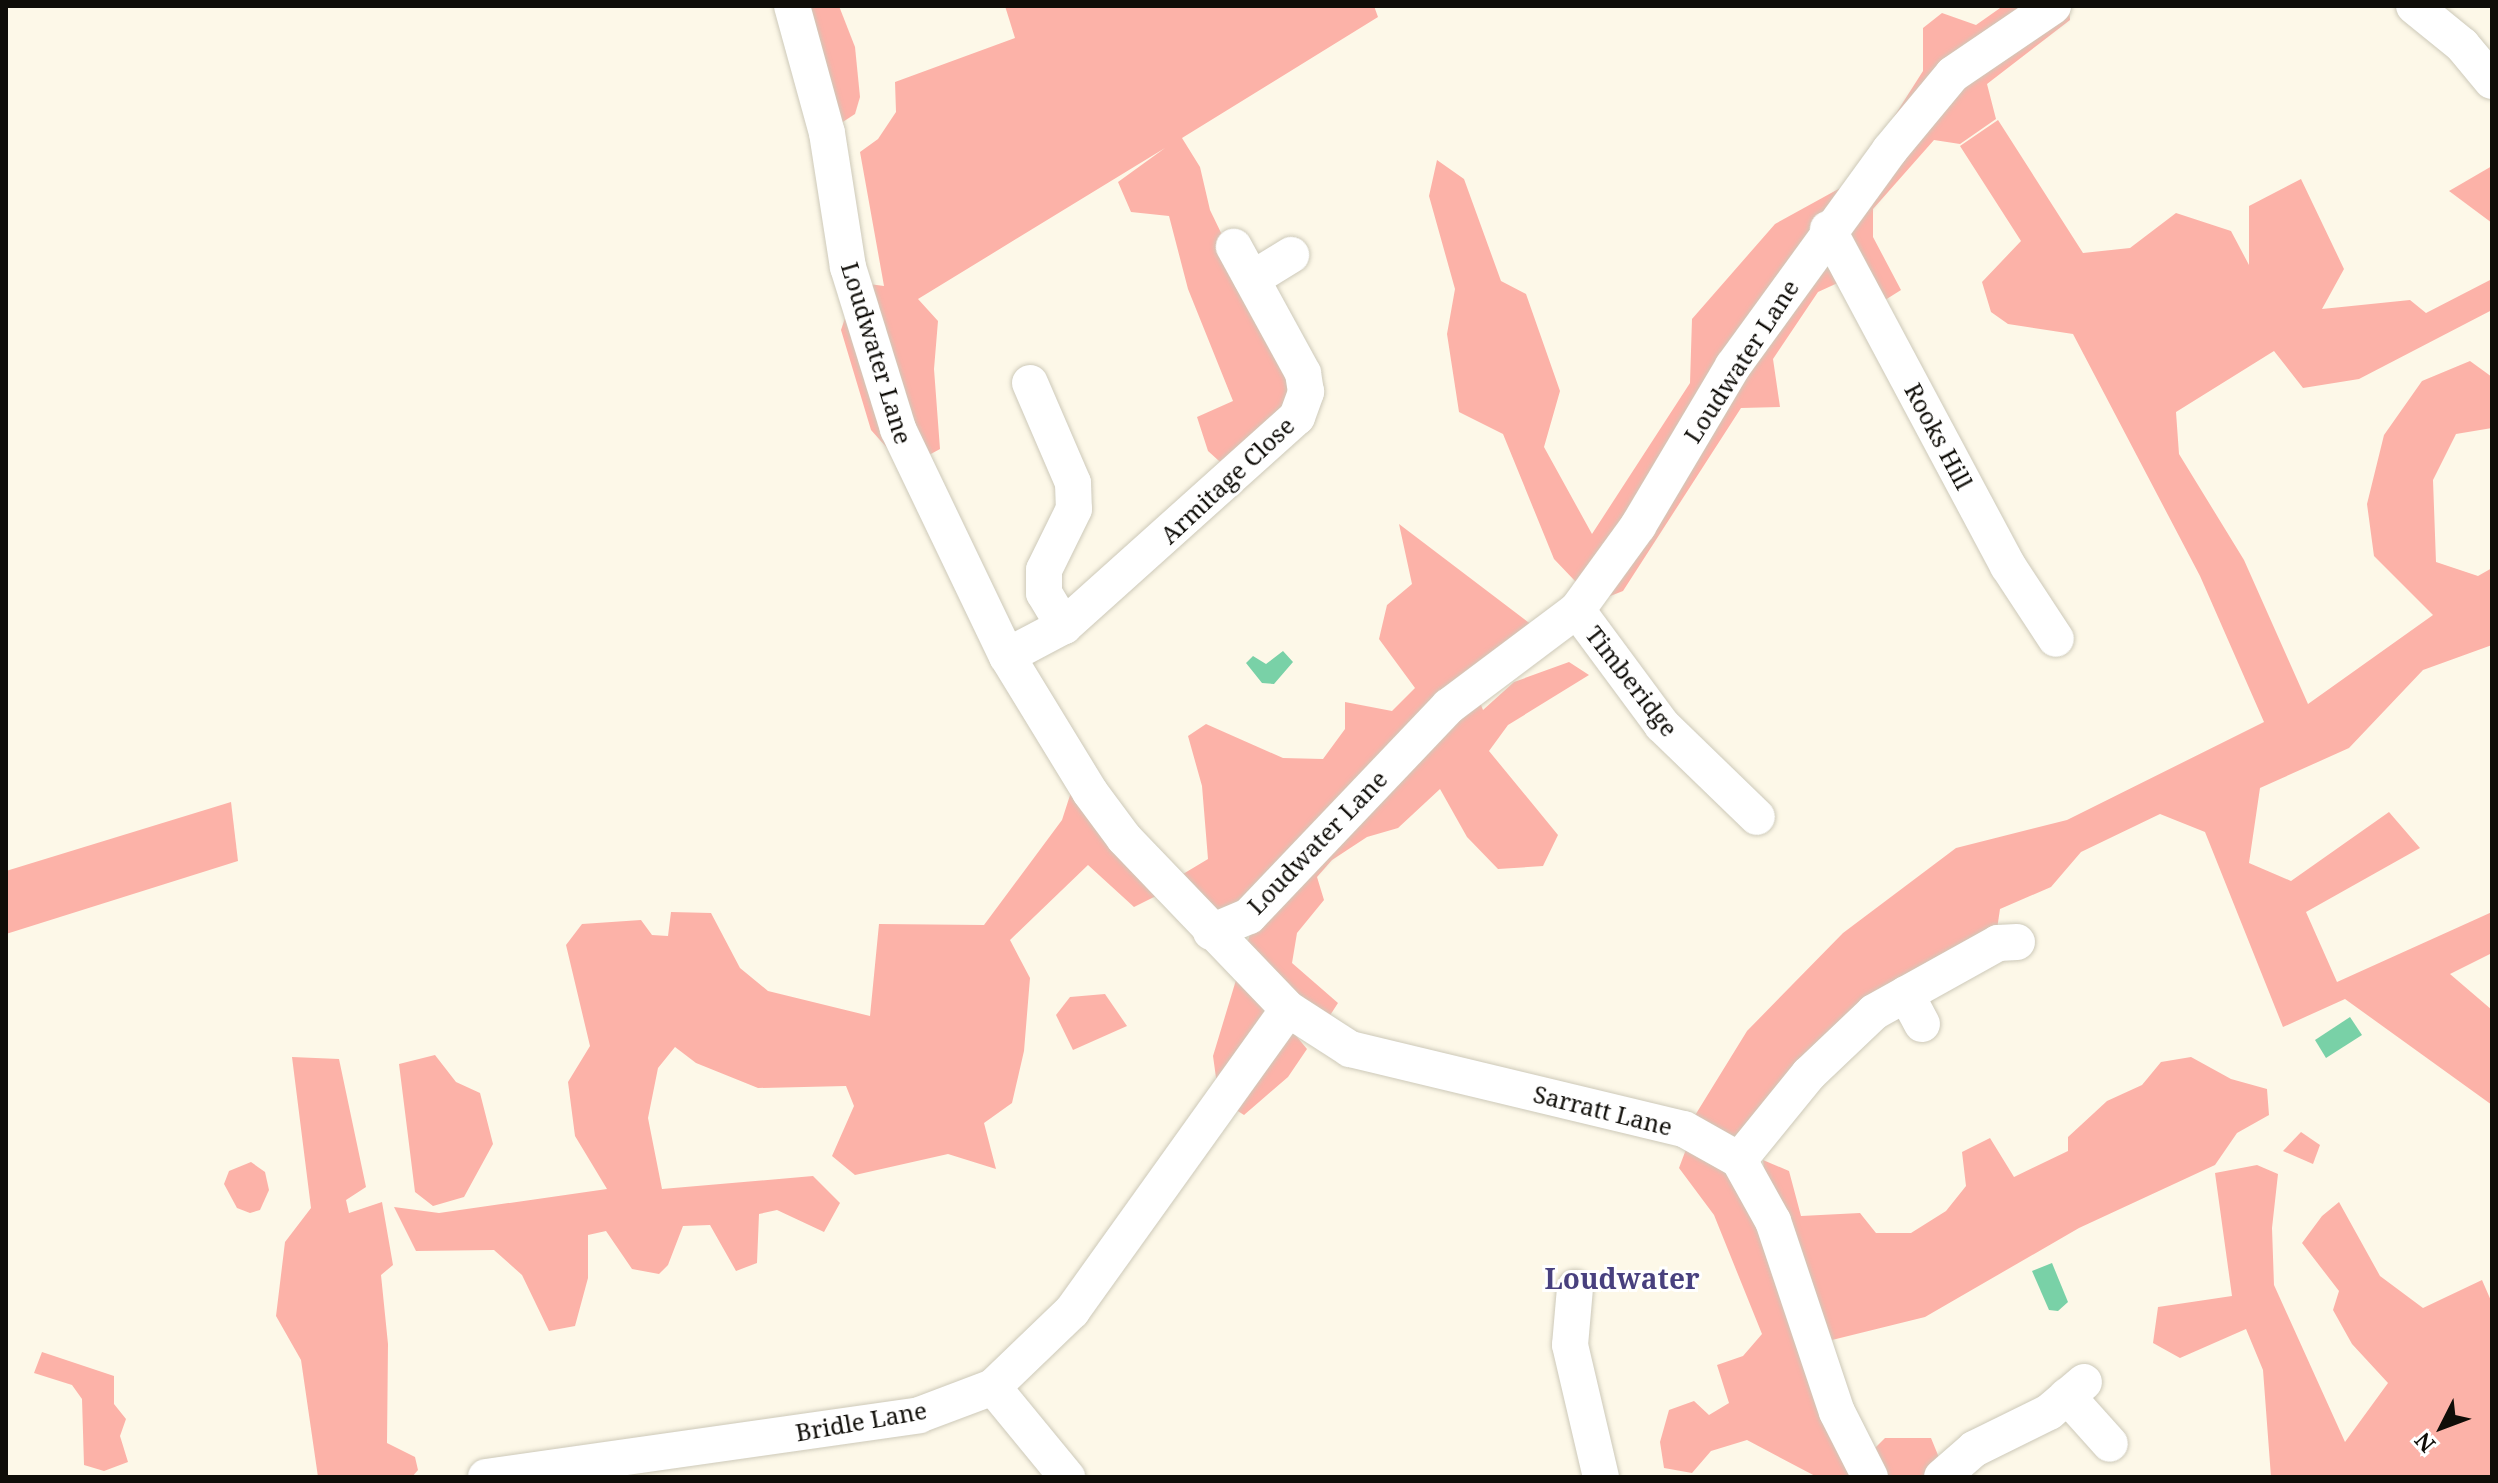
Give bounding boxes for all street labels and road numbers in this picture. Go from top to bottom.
street label: Loudwater Lane [836,259,918,447]
street label: Loudwater Lane [1678,274,1804,448]
street label: Rooks Hill [1899,378,1979,494]
street label: Armitage Close [1154,411,1300,549]
street label: Timberidge [1580,620,1684,742]
street label: Loudwater Lane [1241,764,1393,920]
street label: Sarratt Lane [1531,1079,1675,1141]
street label: Bridle Lane [793,1395,929,1447]

